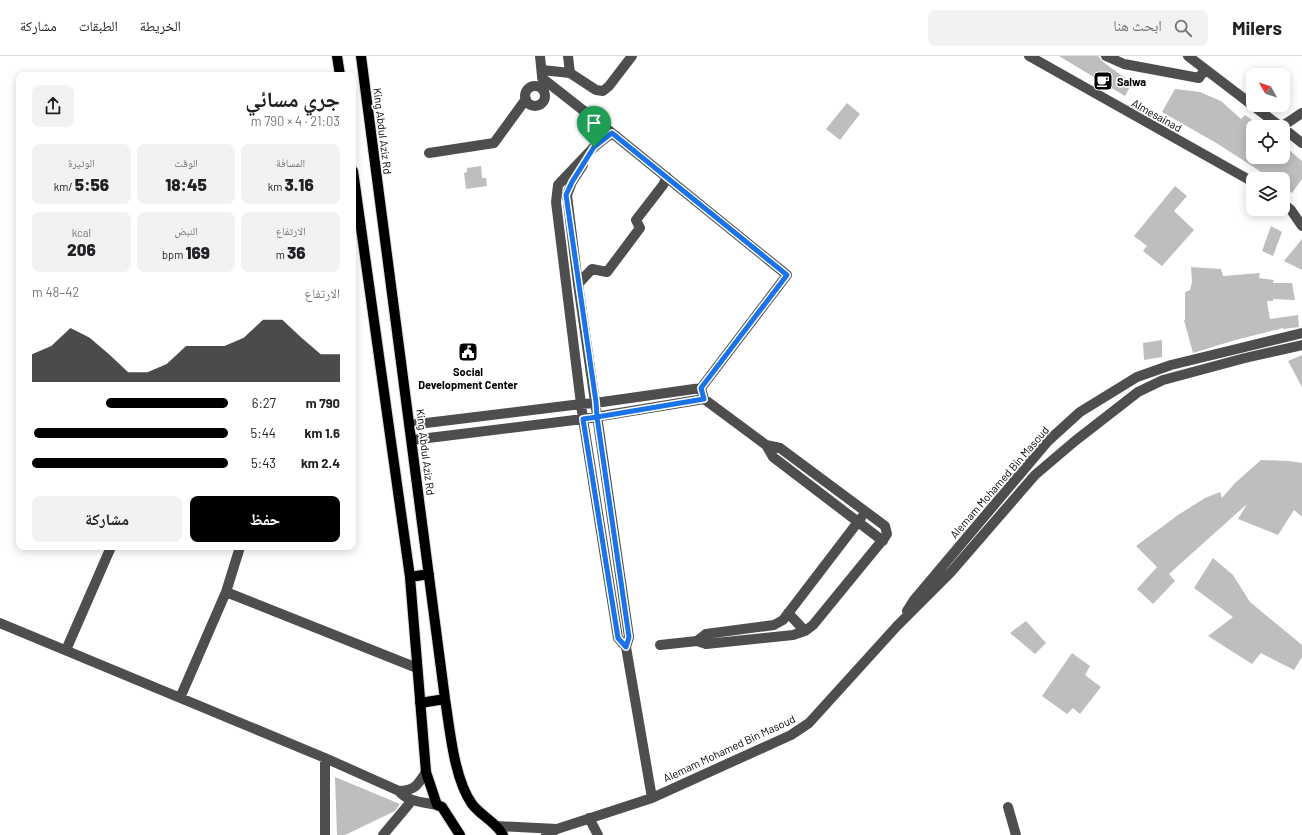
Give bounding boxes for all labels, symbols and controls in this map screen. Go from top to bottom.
search box [928,10,1208,46]
text: ابحث هنا [1113,16,1162,34]
text: Milers [1232,16,1282,39]
text: مشاركة [20,17,57,34]
text: الطبقات [79,17,118,34]
text: الخريطة [140,17,181,34]
icon: search [1172,17,1194,39]
north arrow [1246,68,1290,112]
map controls [1246,68,1290,216]
cafe icon: Salwa [1092,70,1114,92]
place label: Salwa [1117,75,1146,88]
button: share [32,85,74,127]
text: جري مسائي [245,85,340,111]
street label: King Abdul Aziz Rd [371,87,395,175]
street label: Almesainad [1130,96,1184,134]
pin [577,106,611,147]
icon: arrive [583,112,605,134]
text: 21:03 · 4 × 790 m [251,113,340,129]
button: locate [1246,120,1290,164]
text: الوتيرة [68,156,95,169]
text: الوقت [174,156,198,169]
text: المسافة [276,156,305,169]
button: layers [1246,172,1290,216]
text: 5:56 [75,174,109,194]
text: 18:45 [165,174,207,194]
text: 3.16 [285,174,314,194]
text: /km [54,180,75,193]
text: km [268,180,285,193]
text: النبض [174,224,198,237]
text: الارتفاع [276,224,306,237]
text: kcal [72,226,91,239]
text: 206 [67,239,96,259]
text: 169 [186,242,210,262]
text: 36 [287,242,306,262]
text: bpm [162,248,186,261]
text: m [276,248,287,261]
text: 42–48 m [32,284,79,300]
text: الارتفاع [305,285,340,301]
public building icon: Social Development Center [457,341,479,363]
place label: Social Development Center [418,365,519,391]
text: 6:27 [252,395,276,411]
text: 790 m [306,395,340,411]
street label: King Abdul Aziz Rd [414,408,438,496]
street label: Alemam Mohamed Bin Masoud [947,423,1051,541]
text: 5:44 [251,425,276,441]
text: 1.6 km [305,425,340,441]
text: 5:43 [251,455,276,471]
text: 2.4 km [301,455,340,471]
button: مشاركة [32,496,182,542]
button: حفظ [190,496,340,542]
street label: Alemam Mohamed Bin Masoud [661,712,797,784]

